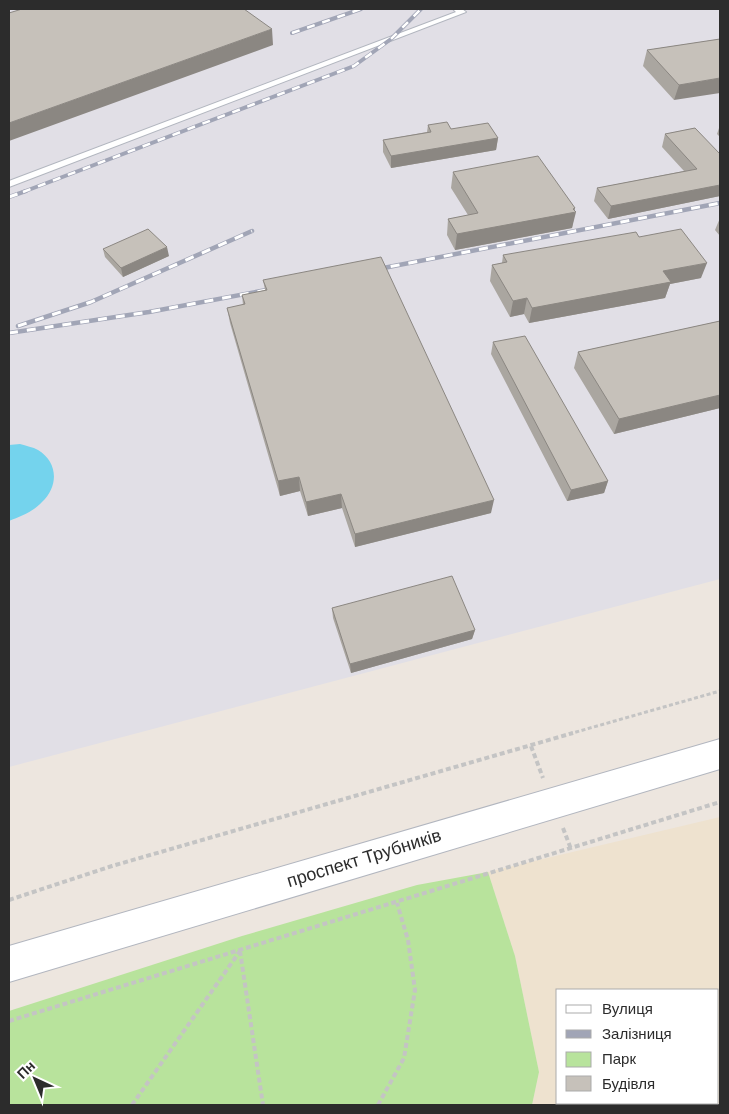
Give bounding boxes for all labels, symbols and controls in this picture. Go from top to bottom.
street label: проспект Трубників [284,823,444,893]
legend [556,989,719,1104]
text: Вулиця [602,999,653,1019]
text: Залізниця [602,1024,672,1044]
text: Парк [602,1049,636,1069]
north arrow [10,1054,60,1104]
text: Пн [13,1057,39,1083]
text: Будівля [602,1074,655,1094]

